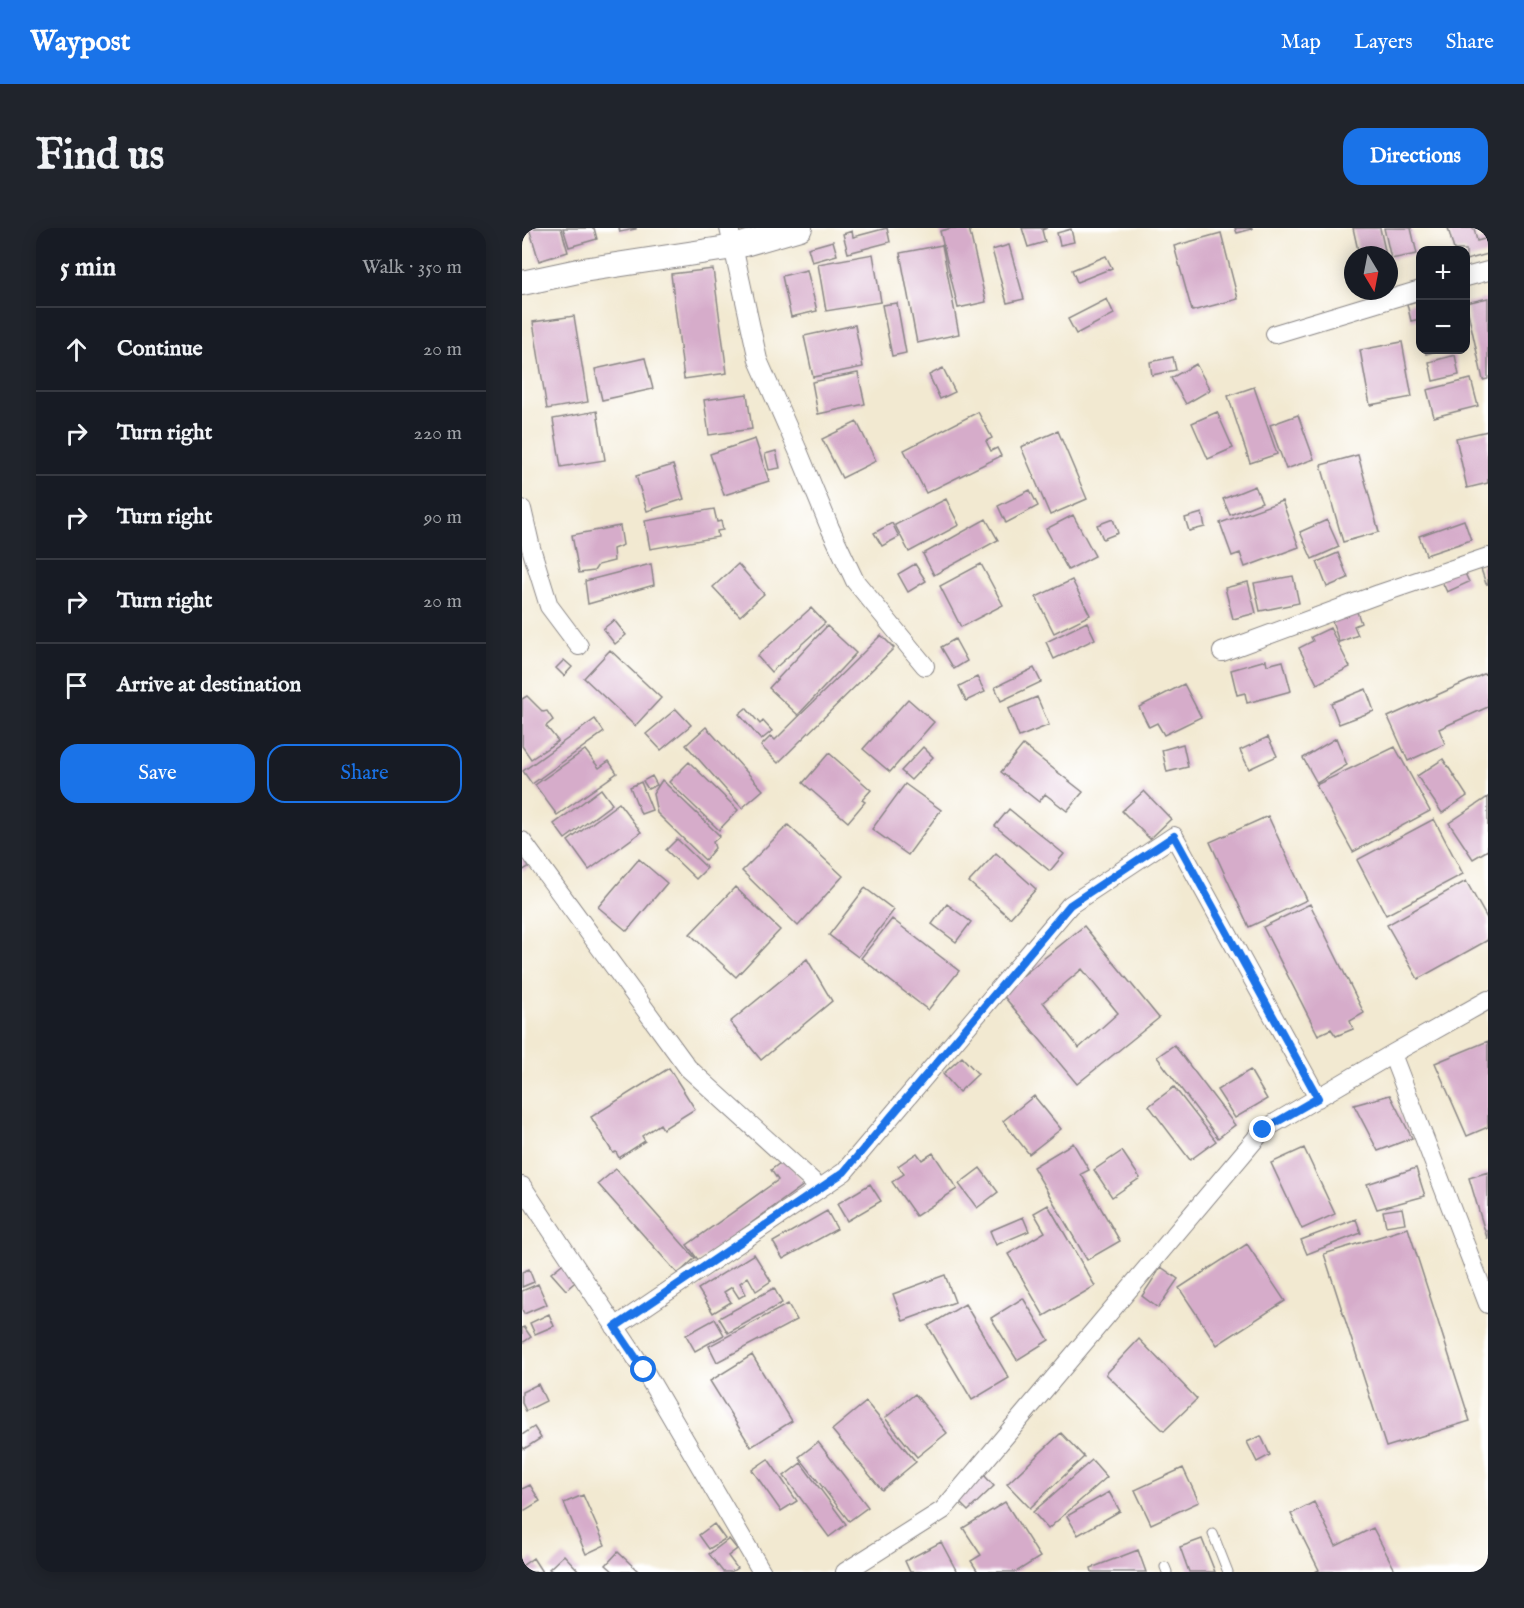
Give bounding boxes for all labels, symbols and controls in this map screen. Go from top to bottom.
text: Waypost [30,25,130,60]
text: Map [1281,29,1321,56]
text: Layers [1354,29,1413,56]
text: Share [1446,29,1494,56]
button: Directions [1343,128,1488,185]
text: Find us [36,130,164,183]
north arrow [1344,246,1398,300]
map controls [1416,246,1470,354]
button: + [1416,246,1470,300]
text: 5 min [60,251,116,284]
text: Walk · 350 m [362,255,462,280]
button: − [1416,300,1470,354]
icon: ahead [60,333,93,366]
text: Continue [117,335,203,363]
text: 20 m [423,337,462,362]
icon: right [60,417,93,450]
text: Turn right [117,419,212,447]
text: 220 m [414,421,462,446]
icon: right [60,501,93,534]
text: Turn right [117,503,212,531]
text: 90 m [424,505,462,530]
icon: right [60,585,93,618]
text: Turn right [117,587,212,615]
text: 20 m [423,589,462,614]
icon: arrive [60,669,93,702]
text: Arrive at destination [117,671,301,699]
button: Save [60,744,255,803]
button: Share [267,744,462,803]
route end [1249,1116,1275,1142]
route start [630,1356,656,1382]

